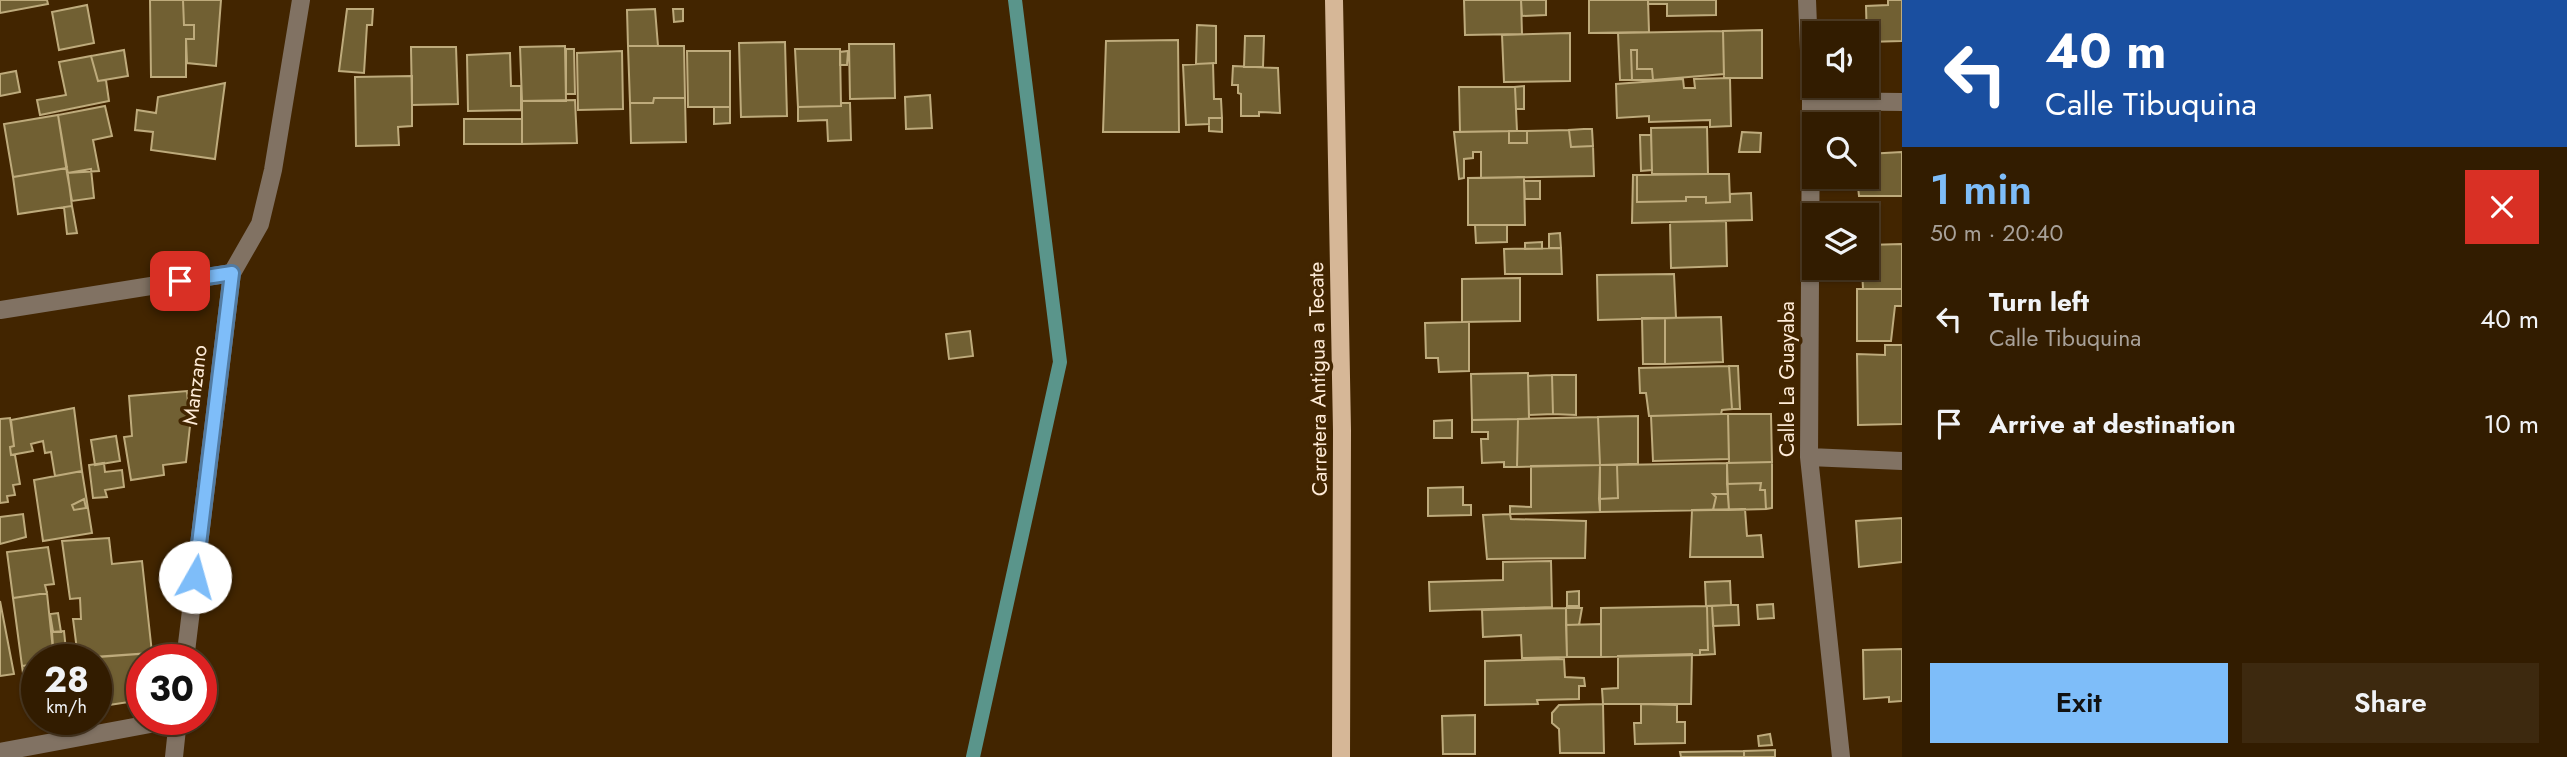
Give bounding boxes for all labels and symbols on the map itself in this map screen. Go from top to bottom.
pin [150,251,210,311]
street label: Carretera Antigua a Tecate [1301,261,1335,497]
street label: Calle La Guayaba [1772,301,1802,457]
street label: Manzano [175,343,215,427]
position arrow [158,540,232,614]
speed limit sign: 30 [126,644,217,735]

